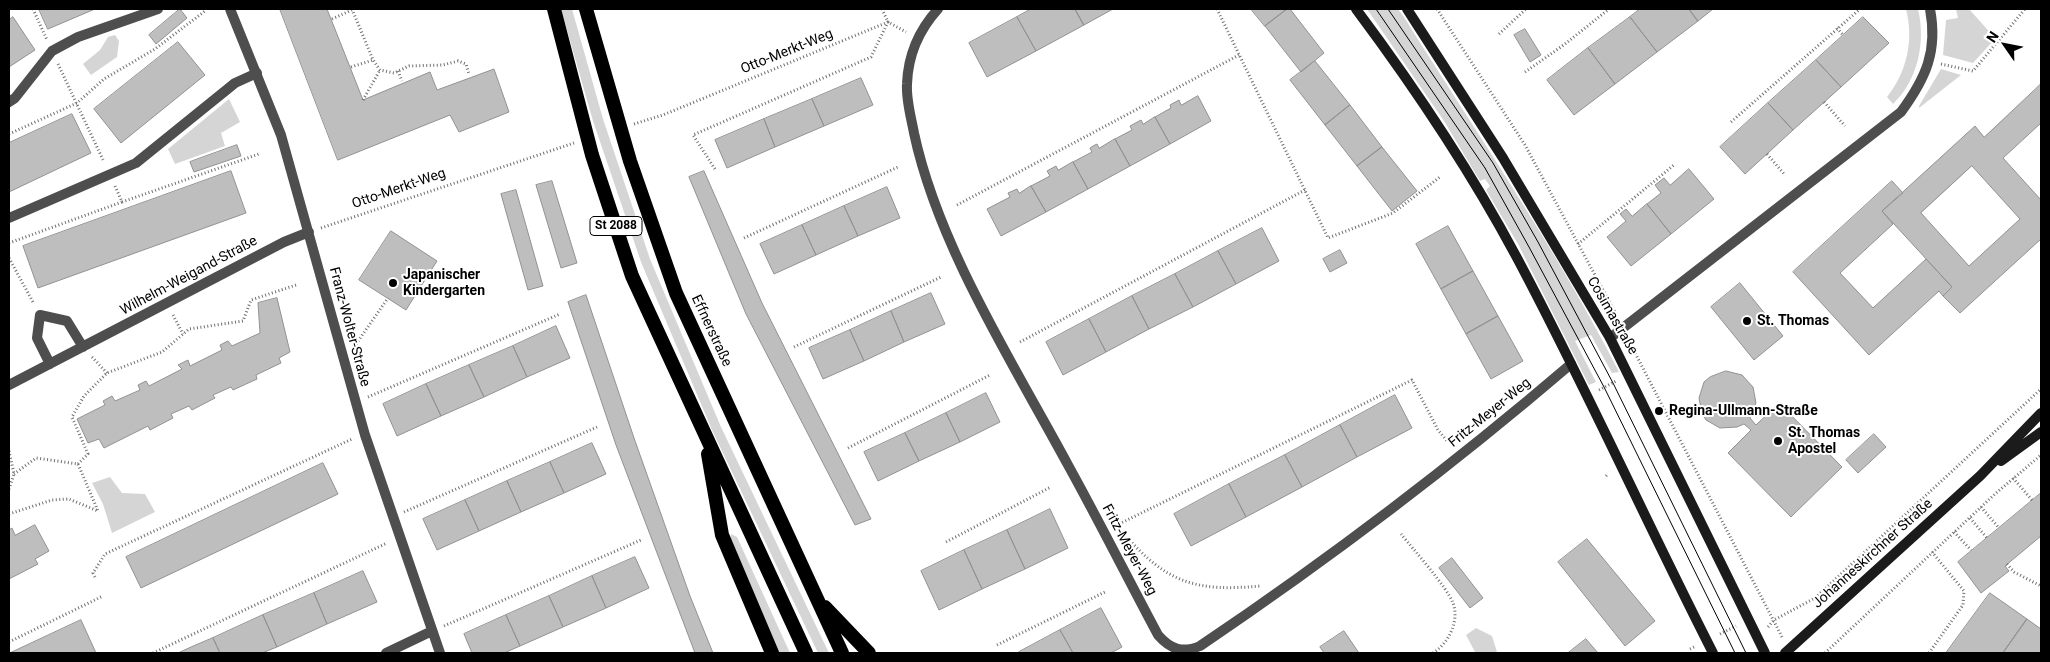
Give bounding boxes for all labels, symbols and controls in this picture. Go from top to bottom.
north arrow [1980,20,2030,70]
street label: Otto-Merkt-Weg [738,26,836,78]
text: N [1983,28,2002,45]
street label: Otto-Merkt-Weg [350,165,448,213]
road number: St 2088 [590,217,642,236]
street label: Wilhelm-Weigand-Straße [118,233,260,319]
street label: Franz-Wolter-Straße [325,265,373,389]
place label: Japanischer Kindergarten [403,267,485,300]
street label: Cosimastraße [1583,274,1641,358]
marker: Japanischer Kindergarten [387,277,399,289]
street label: Effnerstraße [687,293,735,369]
place label: St. Thomas [1757,313,1829,329]
marker: St. Thomas [1741,315,1753,327]
street label: Fritz-Meyer-Weg [1446,375,1534,451]
place label: Regina-Ullmann-Straße [1669,403,1818,419]
marker: Regina-Ullmann-Straße [1653,405,1665,417]
place label: St. Thomas Apostel [1788,425,1860,458]
marker: St. Thomas Apostel [1772,435,1784,447]
street label: Johanneskirchner Straße [1810,496,1936,612]
street label: Fritz-Meyer-Weg [1098,502,1160,598]

